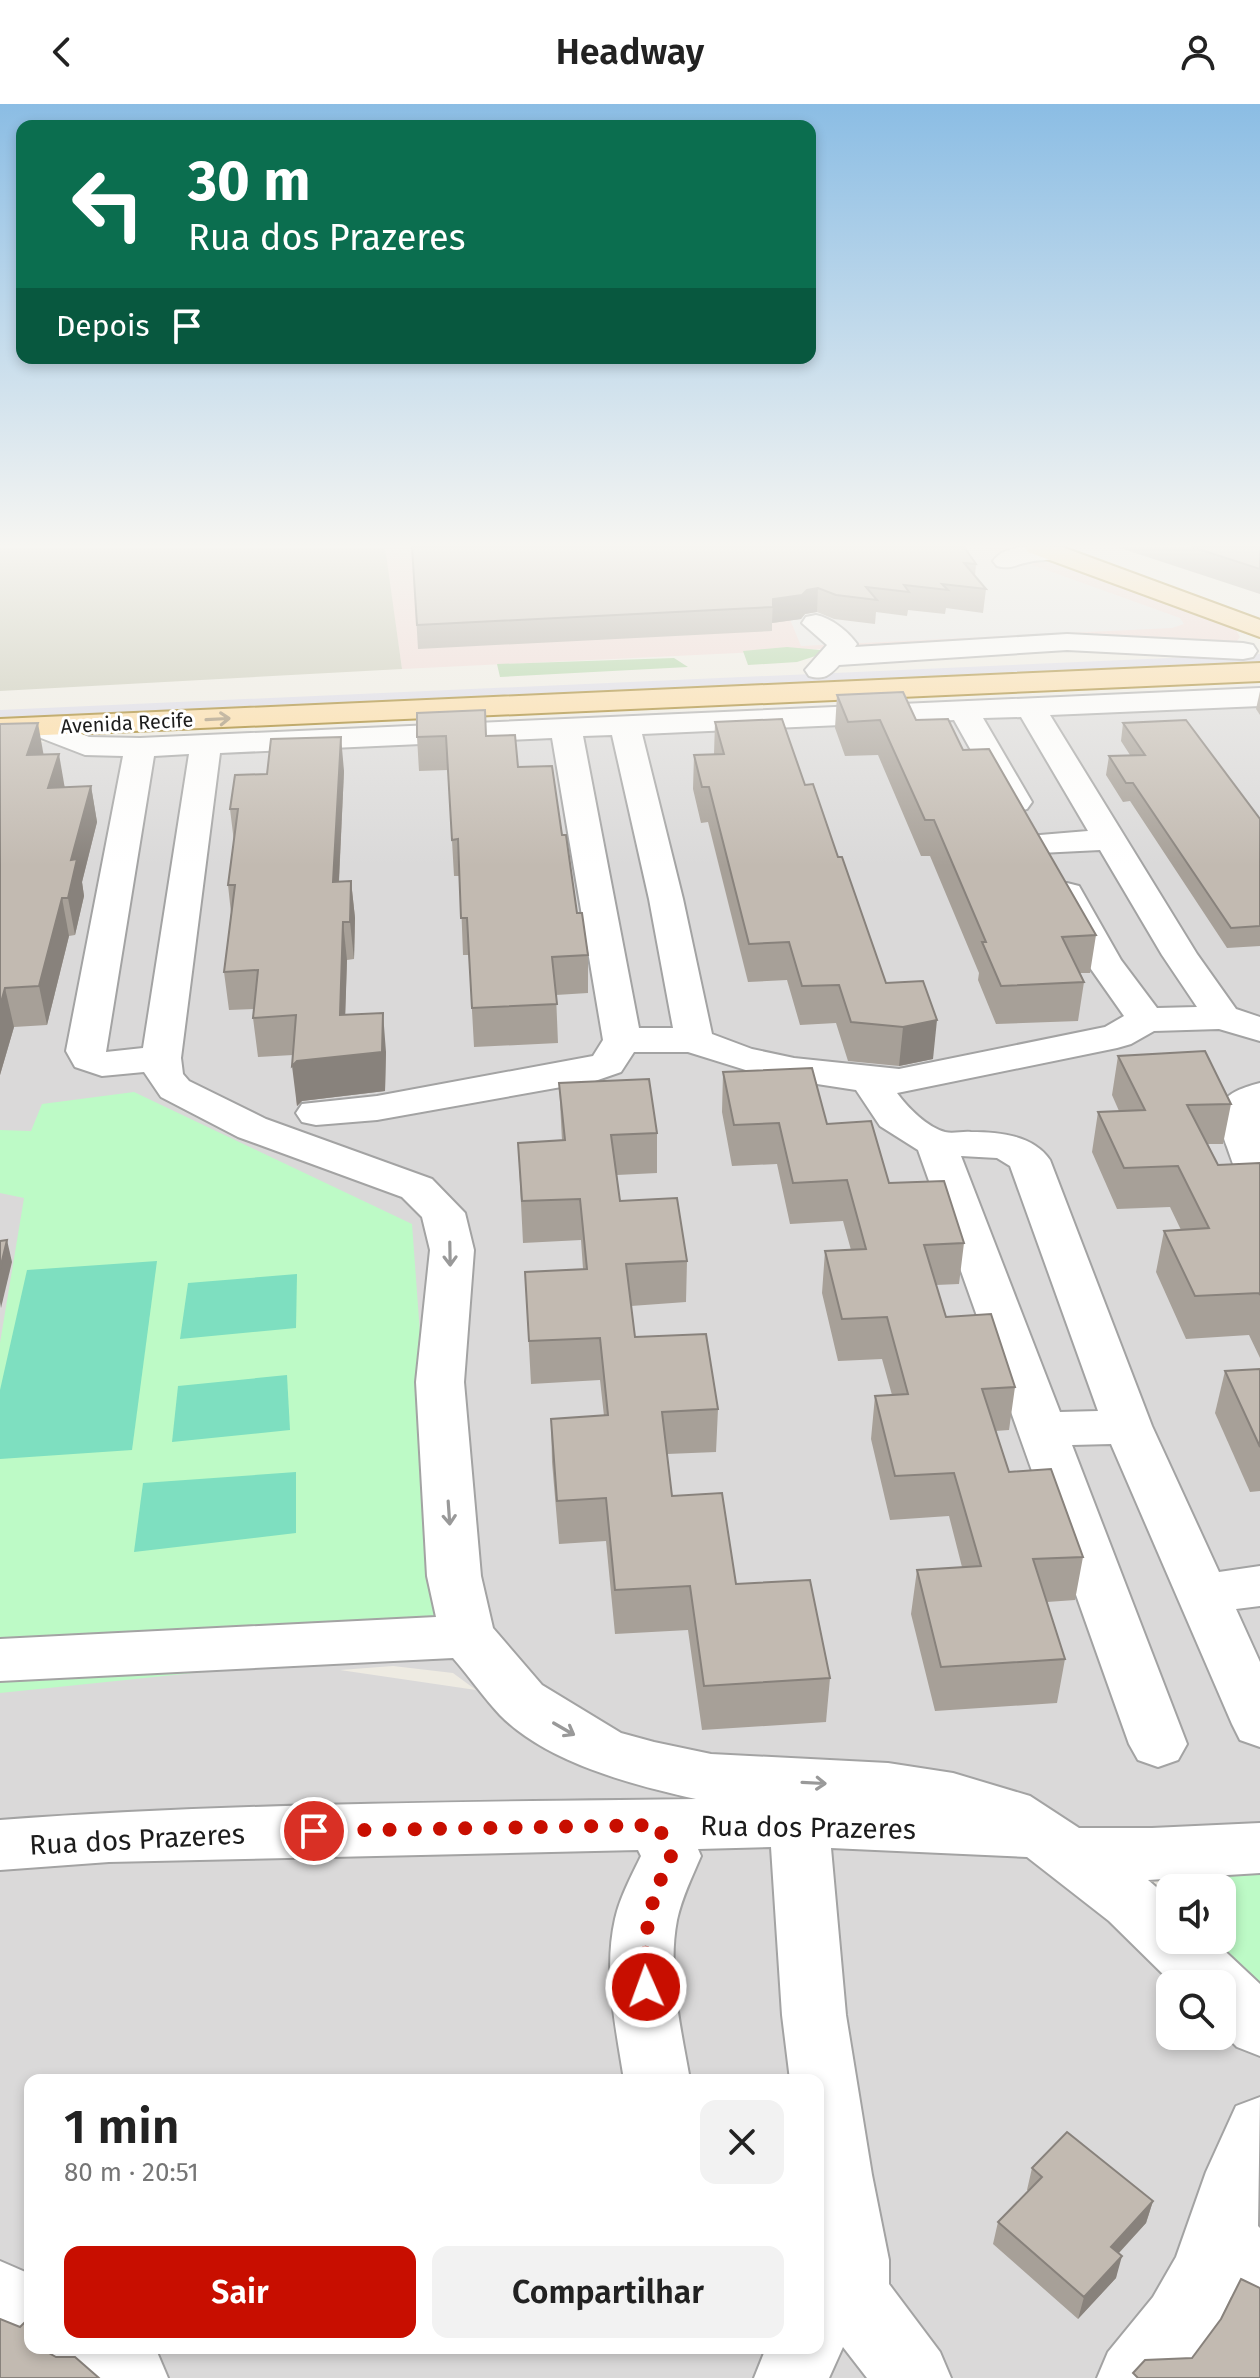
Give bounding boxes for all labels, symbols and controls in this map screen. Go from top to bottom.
icon: back [40,30,84,74]
text: Headway [556,30,704,74]
icon: person [1176,30,1220,74]
text: 30 m [188,148,310,215]
icon: left [56,152,160,256]
text: Rua dos Prazeres [188,216,466,260]
icon: arrive [165,304,209,348]
text: Depois [56,308,149,344]
street label: Avenida Recife [60,708,194,738]
one-way arrow [204,711,231,726]
one-way arrow [442,1240,458,1267]
one-way arrow [442,1499,457,1526]
one-way arrow [552,1721,575,1737]
one-way arrow [800,1776,827,1791]
pin [280,1797,348,1865]
icon: arrive [292,1809,336,1853]
street label: Rua dos Prazeres [700,1809,916,1846]
street label: Rua dos Prazeres [28,1817,246,1862]
map controls [1156,1874,1236,2050]
button: sound [1156,1874,1236,1954]
position arrow [604,1945,688,2029]
button: search [1156,1970,1236,2050]
text: 1 min [64,2098,180,2156]
button: close [700,2100,784,2184]
text: 80 m · 20:51 [64,2157,199,2188]
button: Sair [64,2246,416,2338]
button: Compartilhar [432,2246,784,2338]

